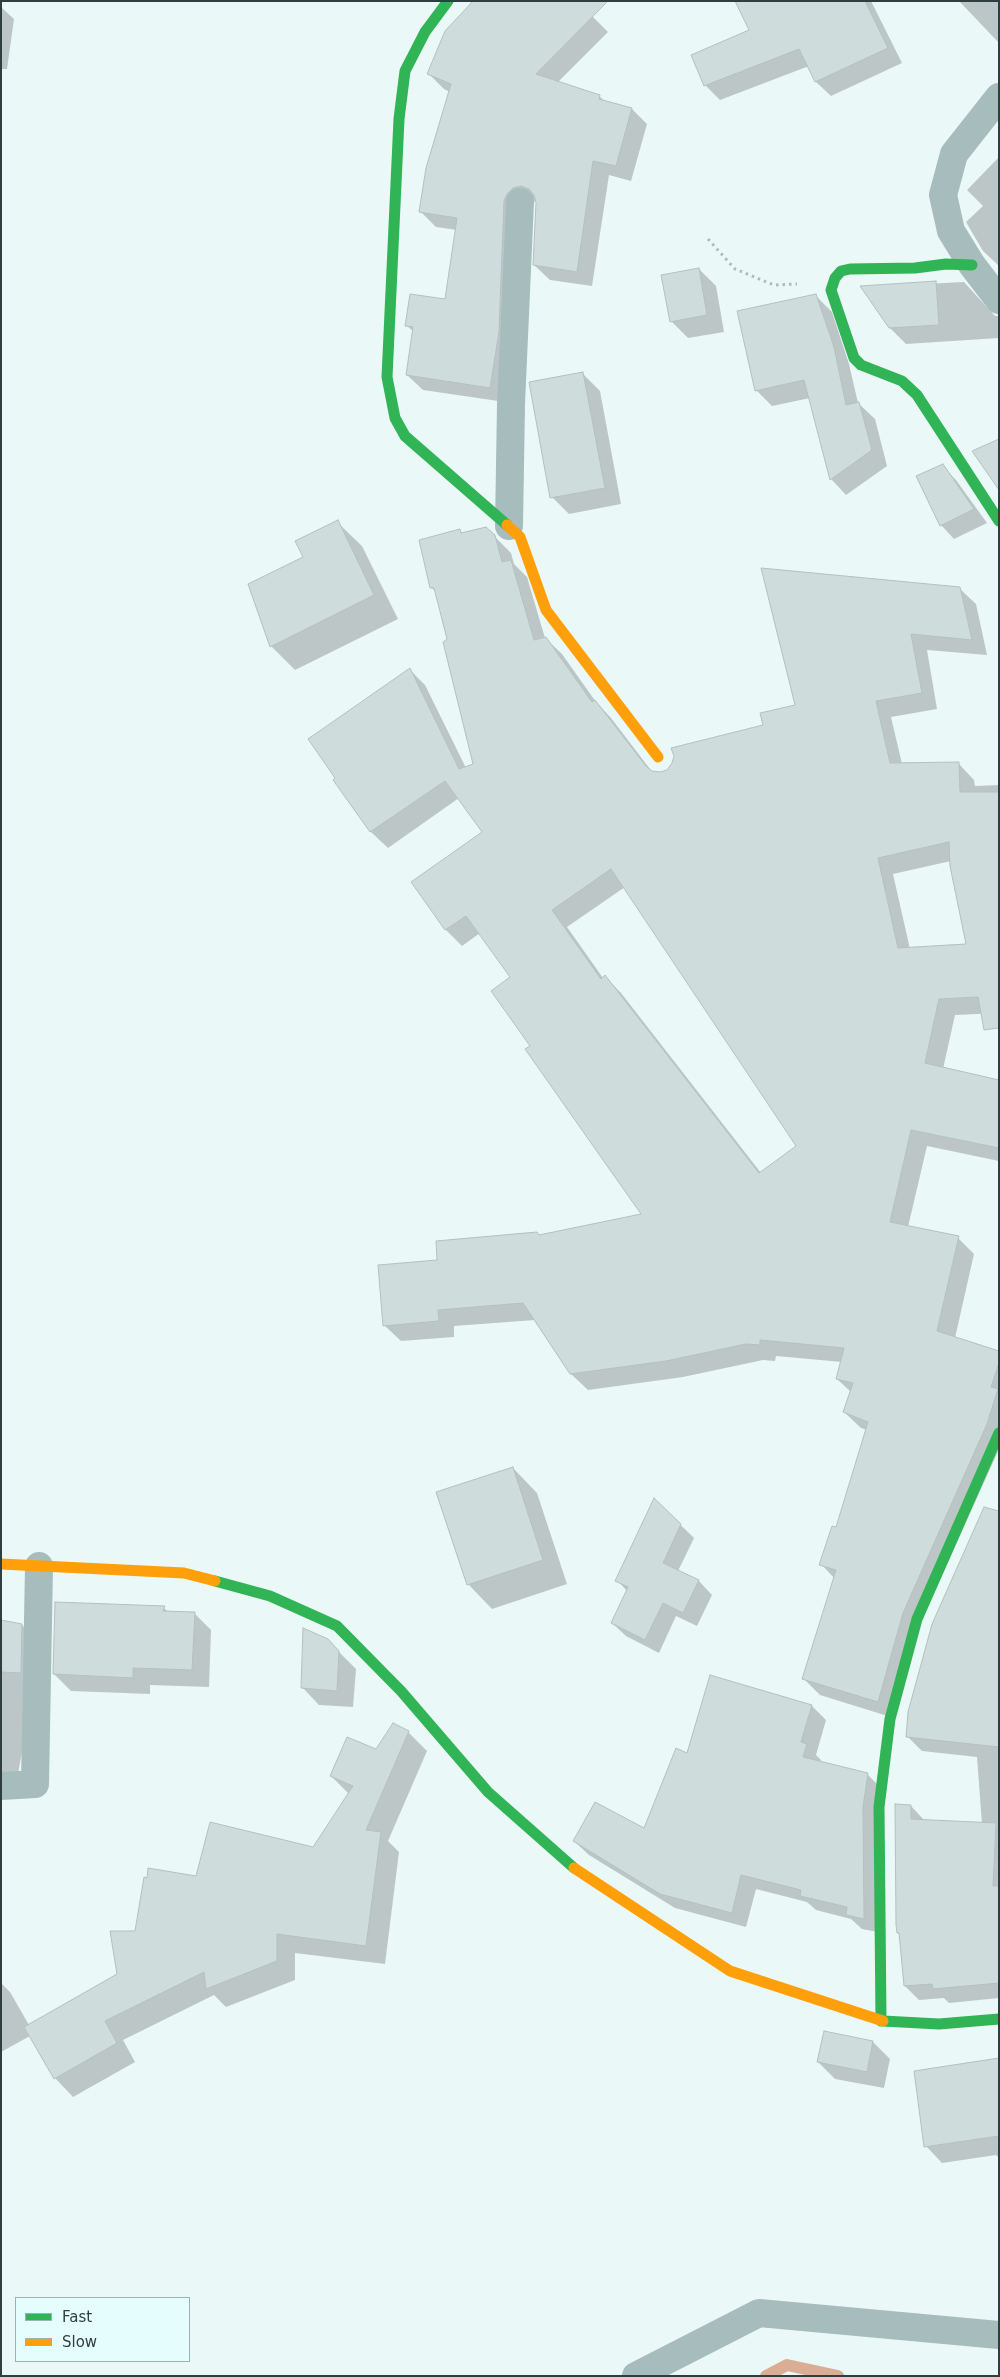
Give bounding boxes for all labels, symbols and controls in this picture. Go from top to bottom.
legend [15,2297,190,2362]
text: Fast [62,2308,92,2326]
text: Slow [62,2333,97,2351]

